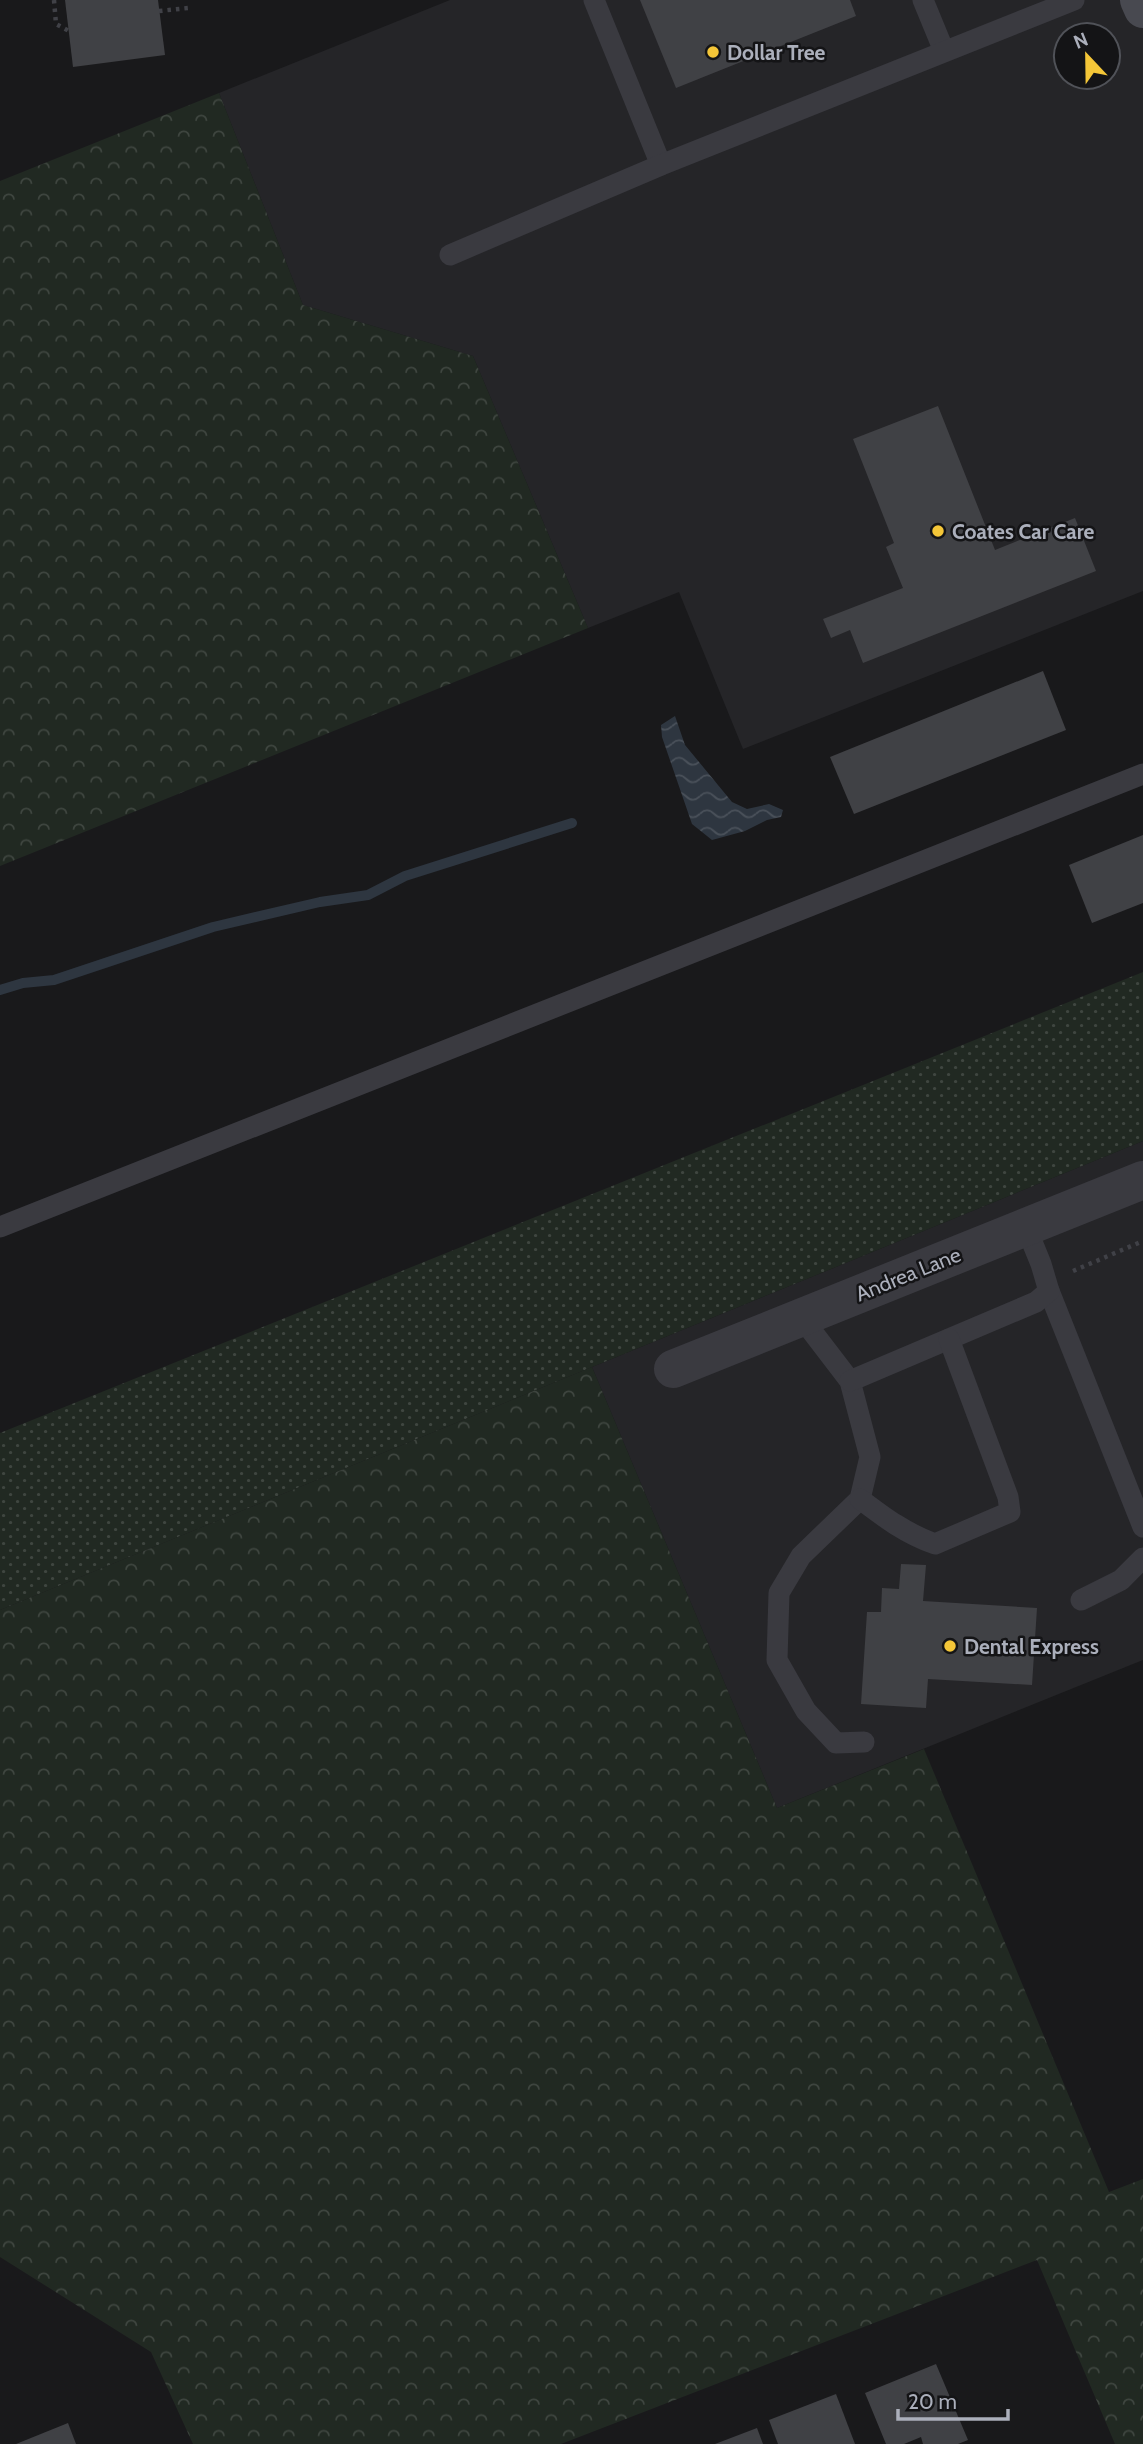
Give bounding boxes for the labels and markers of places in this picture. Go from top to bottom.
place label: Dollar Tree [727,40,826,65]
marker: Dollar Tree [705,44,721,60]
place label: Coates Car Care [952,519,1094,544]
marker: Coates Car Care [930,523,946,539]
place label: Dental Express [964,1634,1099,1659]
marker: Dental Express [942,1638,958,1654]

